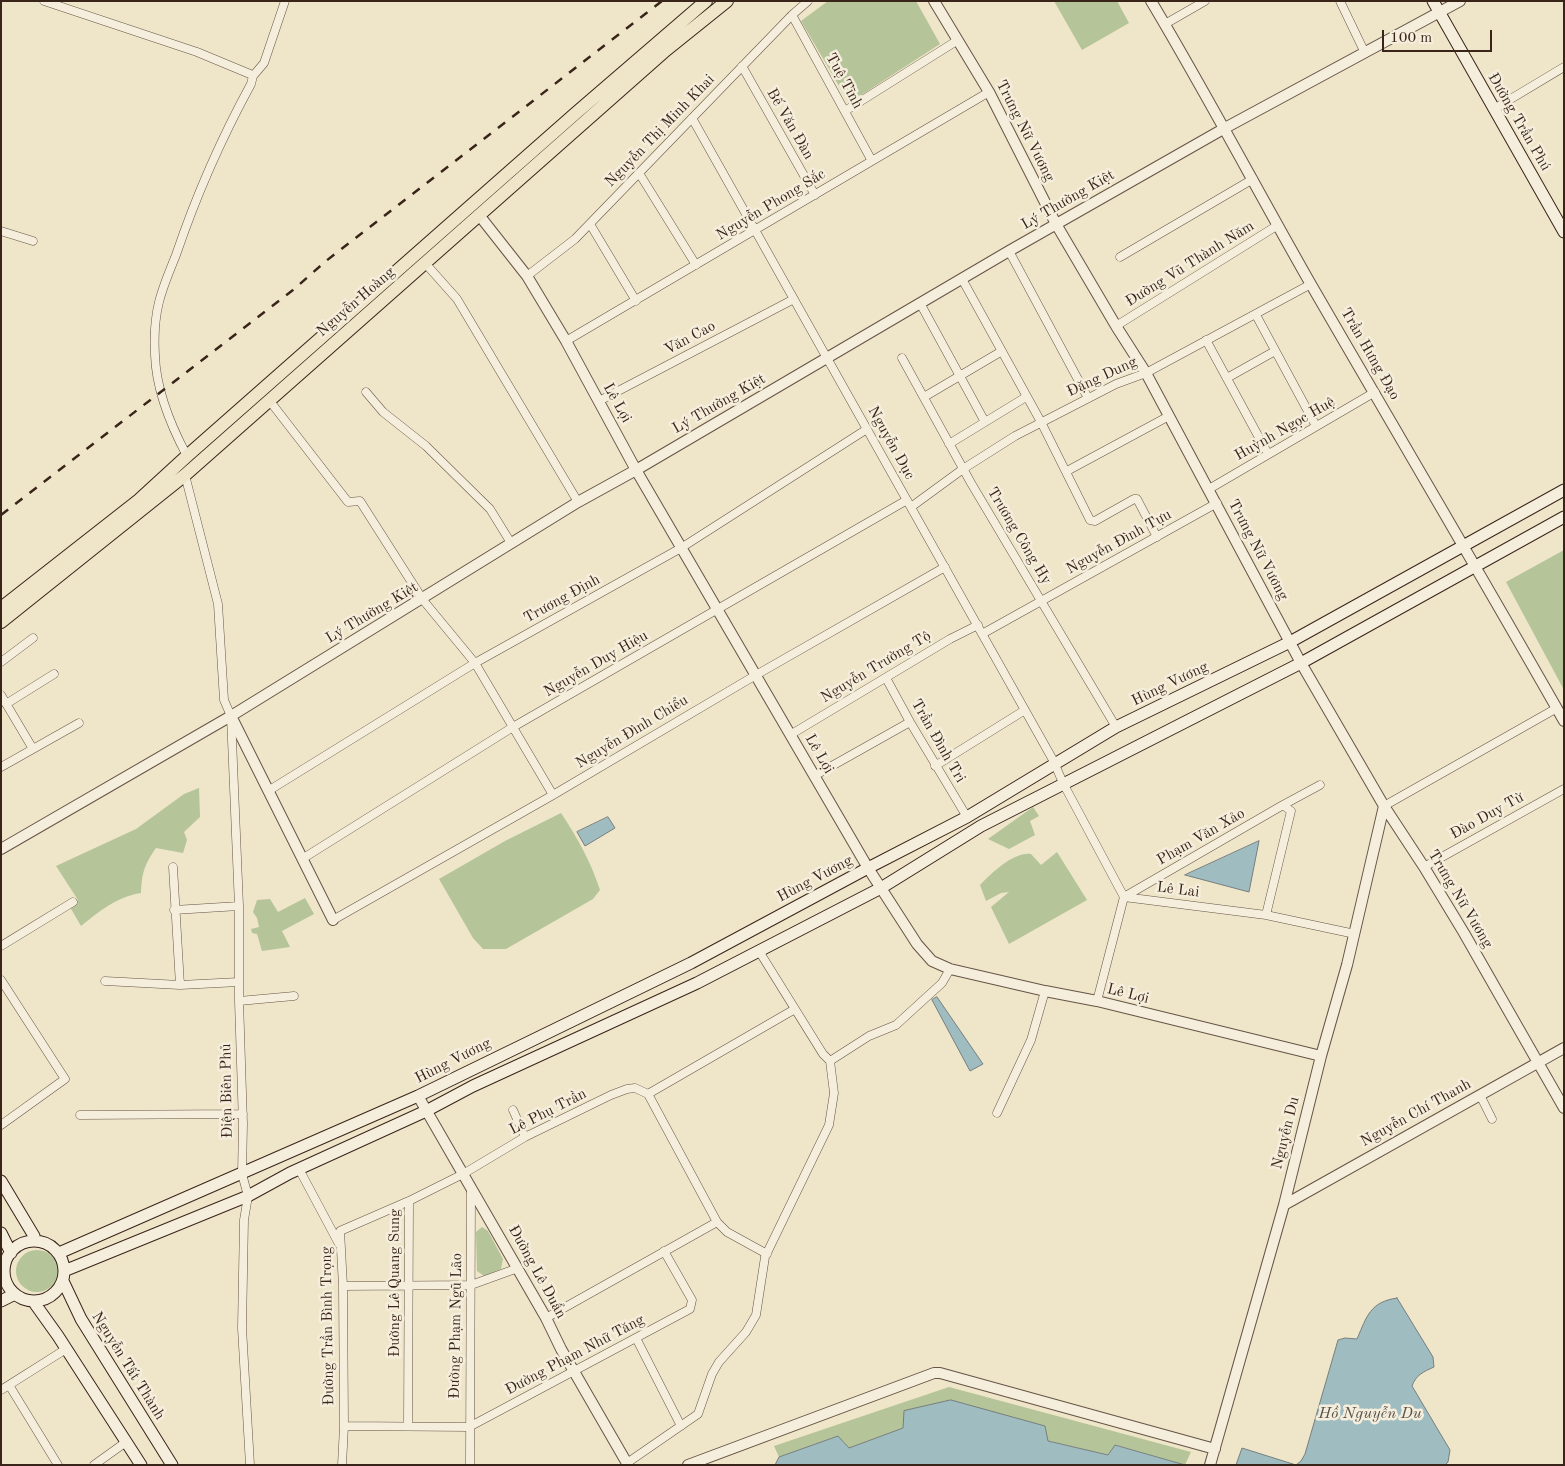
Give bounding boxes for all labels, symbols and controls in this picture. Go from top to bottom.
scale bar [1385,20,1495,52]
text: 100 m [1390,31,1432,46]
street label: Tuệ Tĩnh [821,50,867,112]
street label: Đường Trần Phú [1484,70,1554,174]
street label: Nguyễn Thị Minh Khai [602,71,718,191]
street label: Trưng Nữ Vương [992,77,1058,185]
street label: Bế Văn Đàn [762,85,818,163]
street label: Nguyễn Phong Sắc [713,165,829,245]
street label: Lý Thường Kiệt [1018,166,1118,234]
street label: Đường Vũ Thành Năm [1122,217,1258,311]
street label: Nguyễn Hoàng [313,263,399,341]
street label: Trần Hưng Đạo [1336,305,1404,403]
street label: Văn Cao [661,317,719,359]
street label: Đặng Dung [1064,353,1140,401]
street label: Lý Thường Kiệt [669,370,769,438]
street label: Lê Lợi [599,380,635,426]
street label: Huỳnh Ngọc Huệ [1232,393,1338,465]
street label: Nguyễn Dục [864,403,918,483]
street label: Trương Công Hy [983,484,1055,588]
street label: Trưng Nữ Vương [1224,497,1292,603]
street label: Nguyễn Đình Tựu [1063,506,1175,578]
street label: Trương Định [521,571,603,627]
street label: Lý Thường Kiệt [323,578,421,648]
street label: Nguyễn Duy Hiệu [541,627,651,701]
street label: Nguyễn Trường Tộ [818,627,934,707]
street label: Hùng Vương [1129,658,1211,710]
street label: Nguyễn Đình Chiểu [573,691,691,773]
street label: Trần Đình Tri [907,696,969,786]
street label: Lê Lợi [801,731,837,777]
street label: Đào Duy Từ [1447,788,1527,844]
street label: Phạm Văn Xảo [1154,805,1248,869]
street label: Trưng Nữ Vương [1424,847,1496,951]
street label: Hùng Vương [774,852,856,906]
street label: Lê Lai [1156,878,1200,902]
street label: Lê Lợi [1105,980,1151,1008]
street label: Hùng Vương [412,1034,494,1088]
street label: Điện Biên Phủ [217,1043,237,1139]
street label: Nguyễn Chí Thanh [1358,1075,1474,1151]
street label: Lê Phụ Trần [506,1085,590,1139]
street label: Nguyễn Du [1268,1095,1304,1171]
street label: Đường Lê Quang Sung [386,1209,404,1357]
street label: Đường Lê Duẩn [504,1222,570,1322]
street label: Đường Trần Bình Trọng [318,1246,338,1406]
street label: Đường Phạm Ngũ Lão [446,1253,466,1399]
street label: Nguyễn Tất Thành [87,1309,169,1423]
street label: Đường Phạm Nhữ Tăng [502,1311,648,1399]
water label: Hồ Nguyễn Du [1318,1404,1422,1424]

